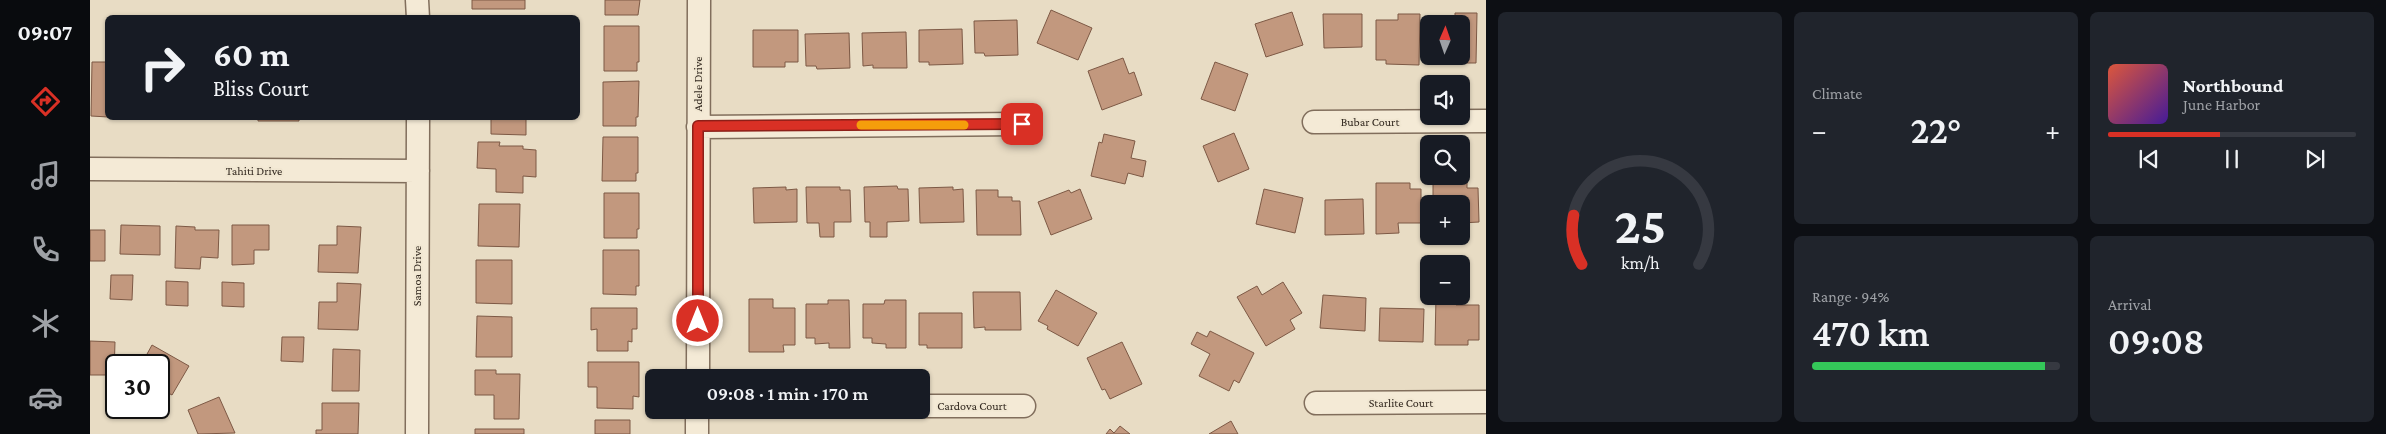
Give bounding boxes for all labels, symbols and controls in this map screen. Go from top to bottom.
north arrow [1420,15,1470,65]
map controls [1420,15,1470,305]
text: 09:07 [18,20,72,45]
icon: right [130,35,195,100]
text: 60 m [213,35,290,74]
street label: Adele Drive [691,56,705,112]
button: sound [1420,75,1470,125]
text: Northbound [2183,75,2283,96]
text: Bliss Court [213,76,309,101]
icon: directions [28,84,63,119]
text: Climate [1812,85,1862,102]
text: June Harbor [2183,96,2260,113]
pin [1001,103,1043,145]
text: 22° [1911,109,1961,151]
icon: arrive [1008,110,1036,138]
street label: Bubar Court [1341,115,1400,129]
text: − [1812,115,1827,146]
text: + [2045,115,2060,146]
button: search [1420,135,1470,185]
icon: previous [2135,145,2163,173]
icon: pause [2218,145,2246,173]
icon: next [2301,145,2329,173]
icon: music [28,158,63,193]
street label: Tahiti Drive [226,164,282,178]
button: + [1420,195,1470,245]
text: 25 [1614,196,1666,254]
icon: phone [28,232,63,267]
street label: Samoa Drive [410,246,424,306]
text: km/h [1621,253,1660,273]
button: − [1420,255,1470,305]
text: Range · 94% [1812,288,1889,305]
position arrow [671,294,723,346]
text: Arrival [2108,296,2152,313]
icon: climate [28,306,63,341]
text: 470 km [1812,312,1930,354]
text: 09:08 [2108,320,2205,362]
speed limit sign: 30 [105,354,170,419]
icon: car [28,380,63,415]
text: 09:08 · 1 min · 170 m [707,383,868,404]
street label: Starlite Court [1369,396,1434,410]
street label: Cardova Court [937,399,1008,413]

